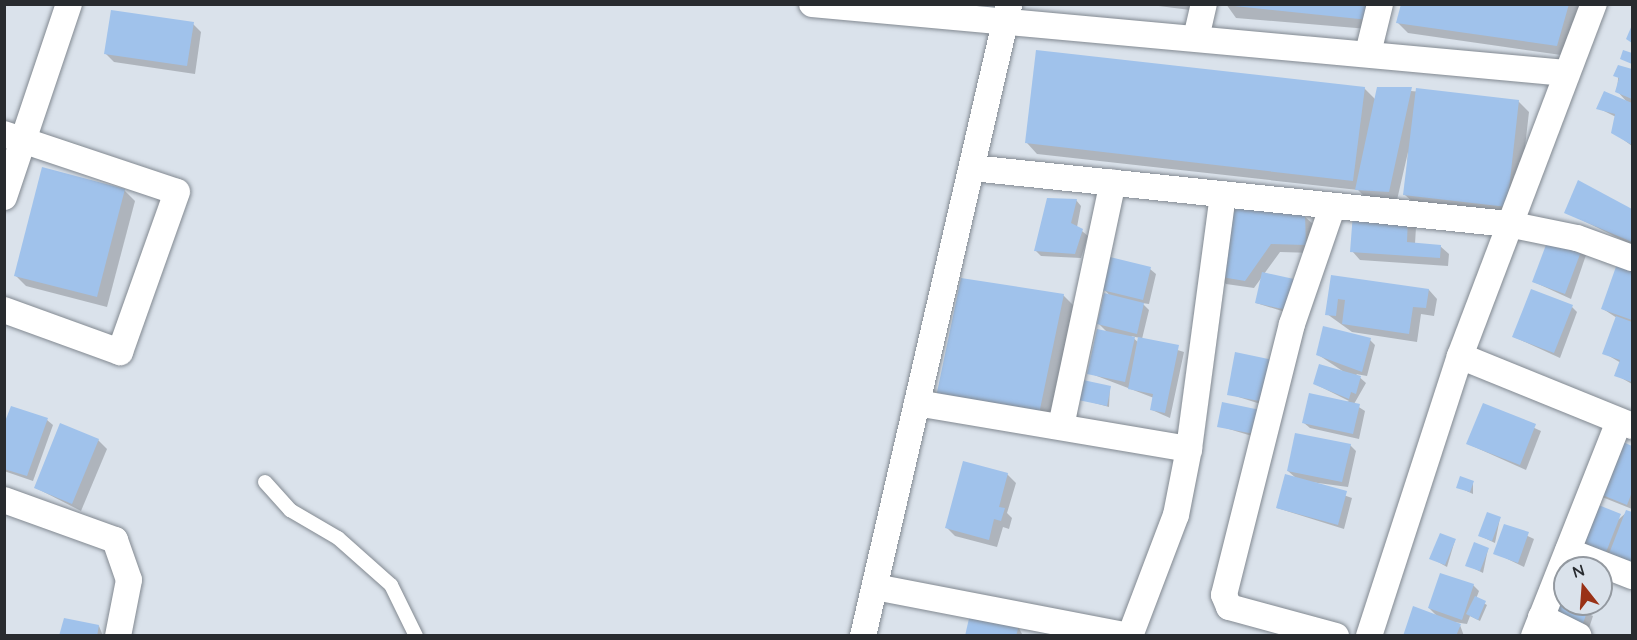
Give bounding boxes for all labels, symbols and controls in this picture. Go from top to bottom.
north arrow [1553,556,1613,616]
text: N [1570,559,1587,582]

